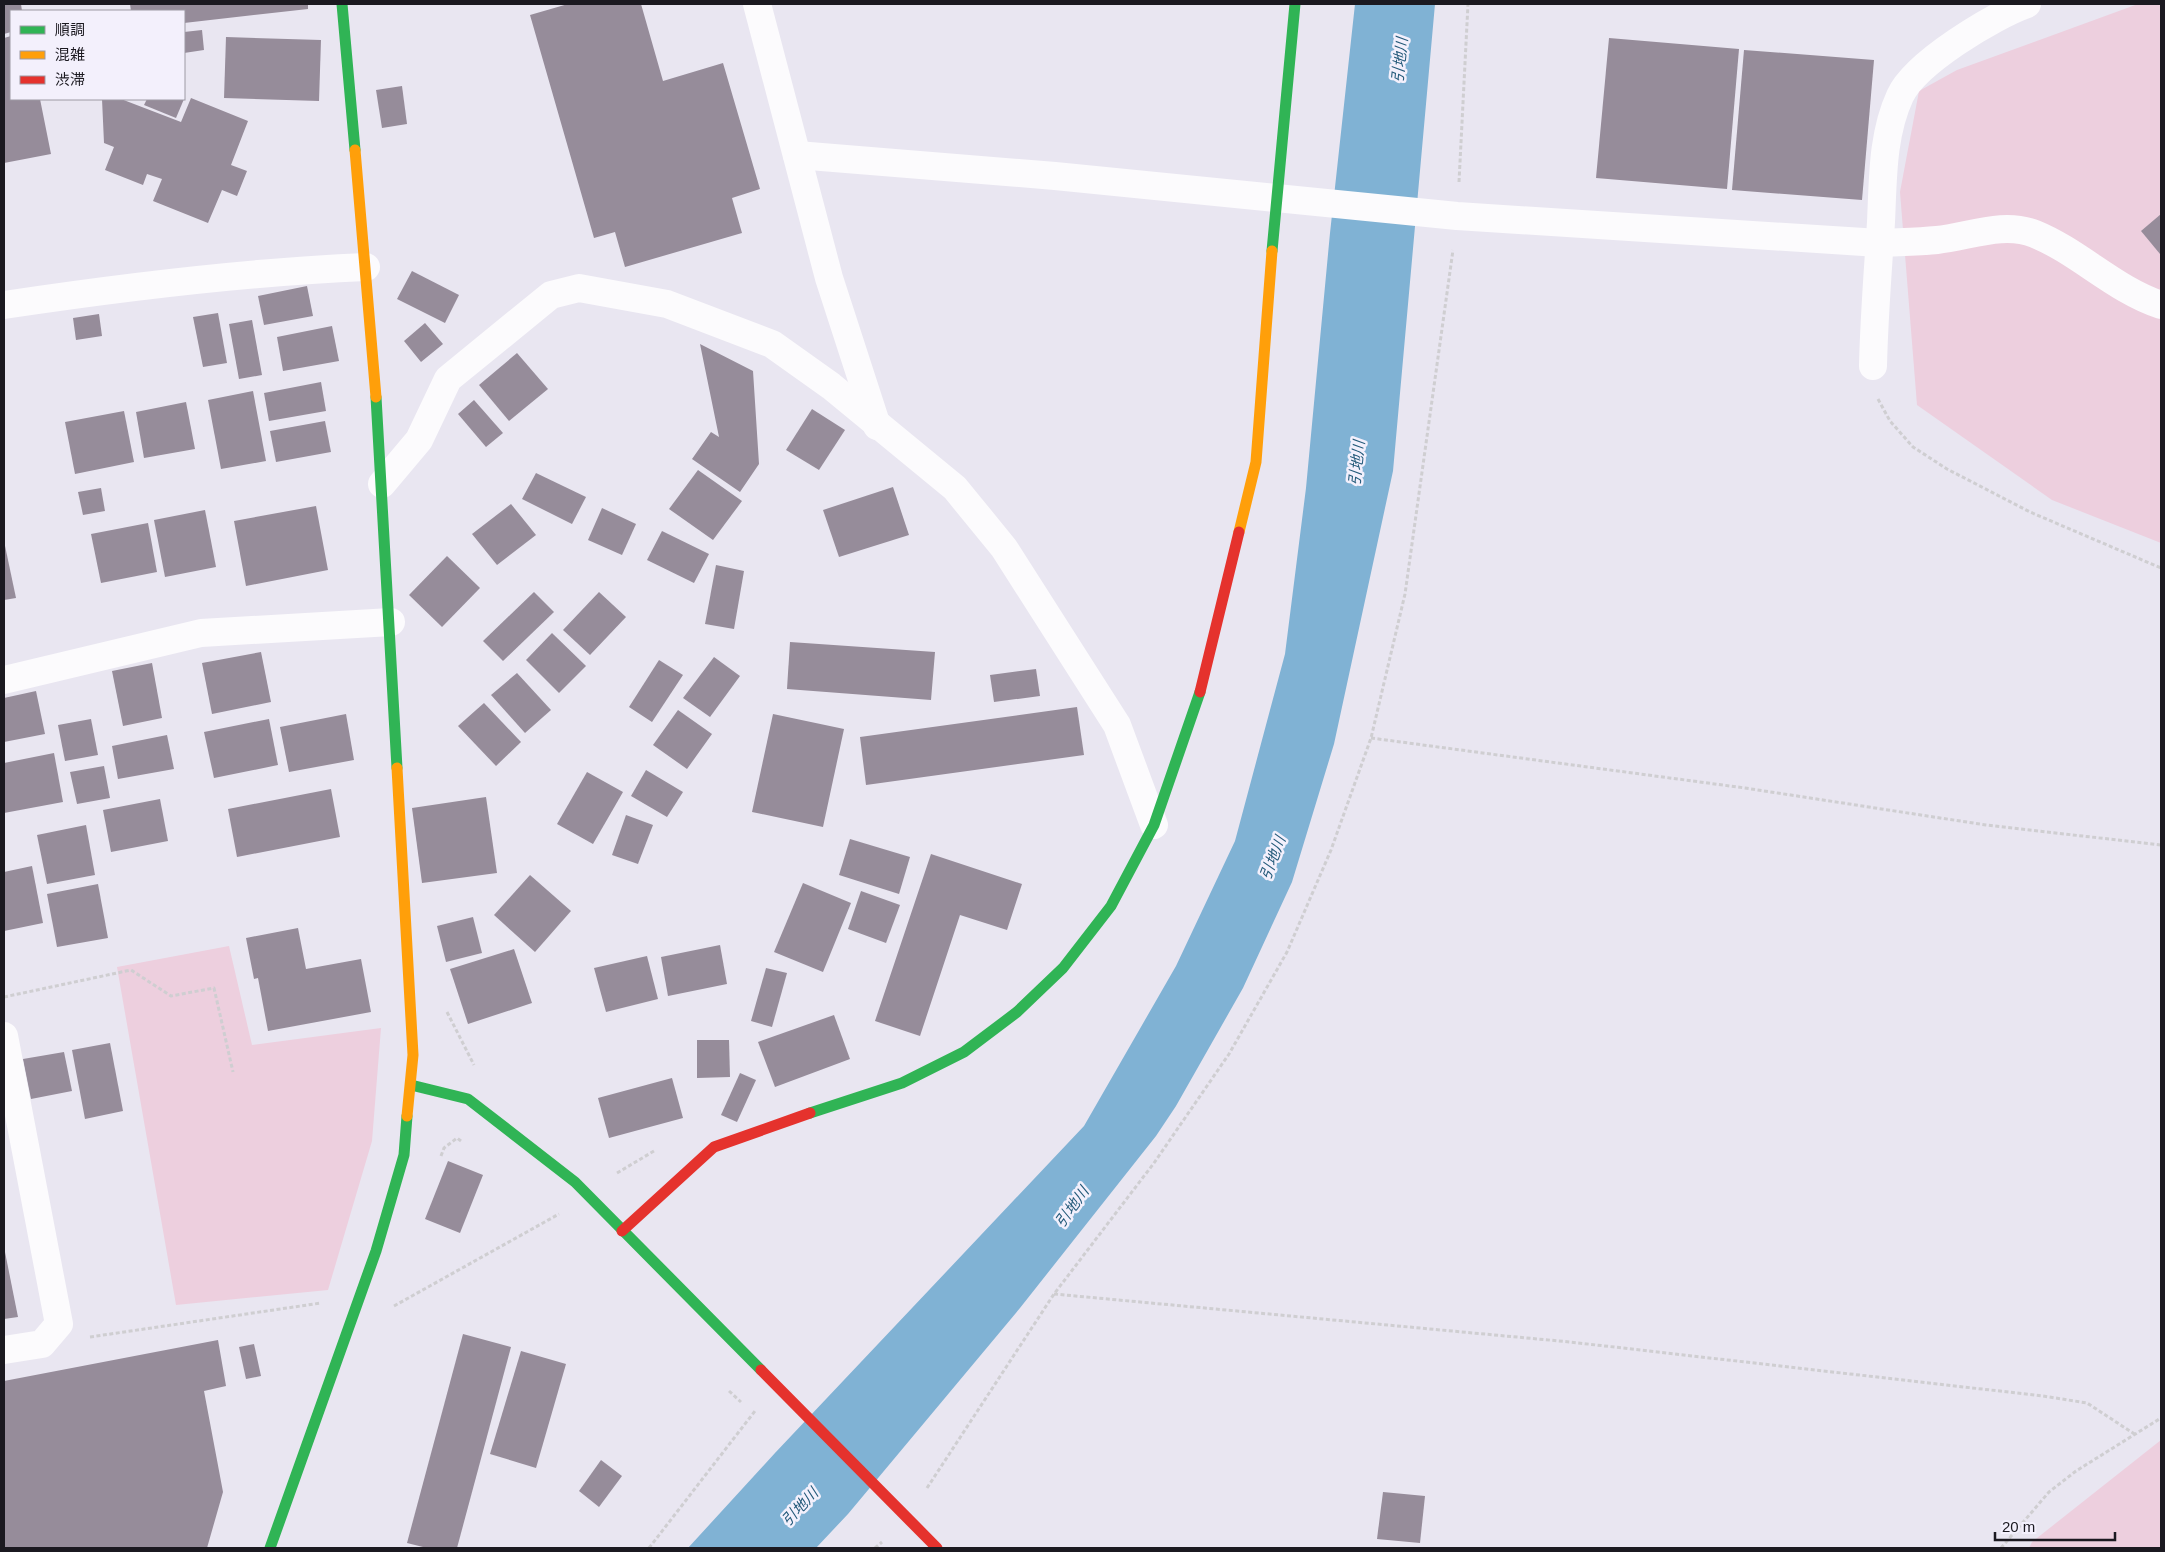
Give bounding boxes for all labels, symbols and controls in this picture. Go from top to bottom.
legend [10,10,185,100]
text: 順調 [55,21,85,38]
water label: 引地川 [1389,35,1411,83]
text: 混雑 [55,46,85,63]
text: 渋滞 [55,71,85,88]
water label: 引地川 [1346,438,1368,486]
water label: 引地川 [1257,832,1289,882]
water label: 引地川 [1051,1182,1093,1230]
water label: 引地川 [778,1483,823,1529]
scale bar [1995,1510,2115,1542]
text: 20 m [2002,1518,2035,1535]

